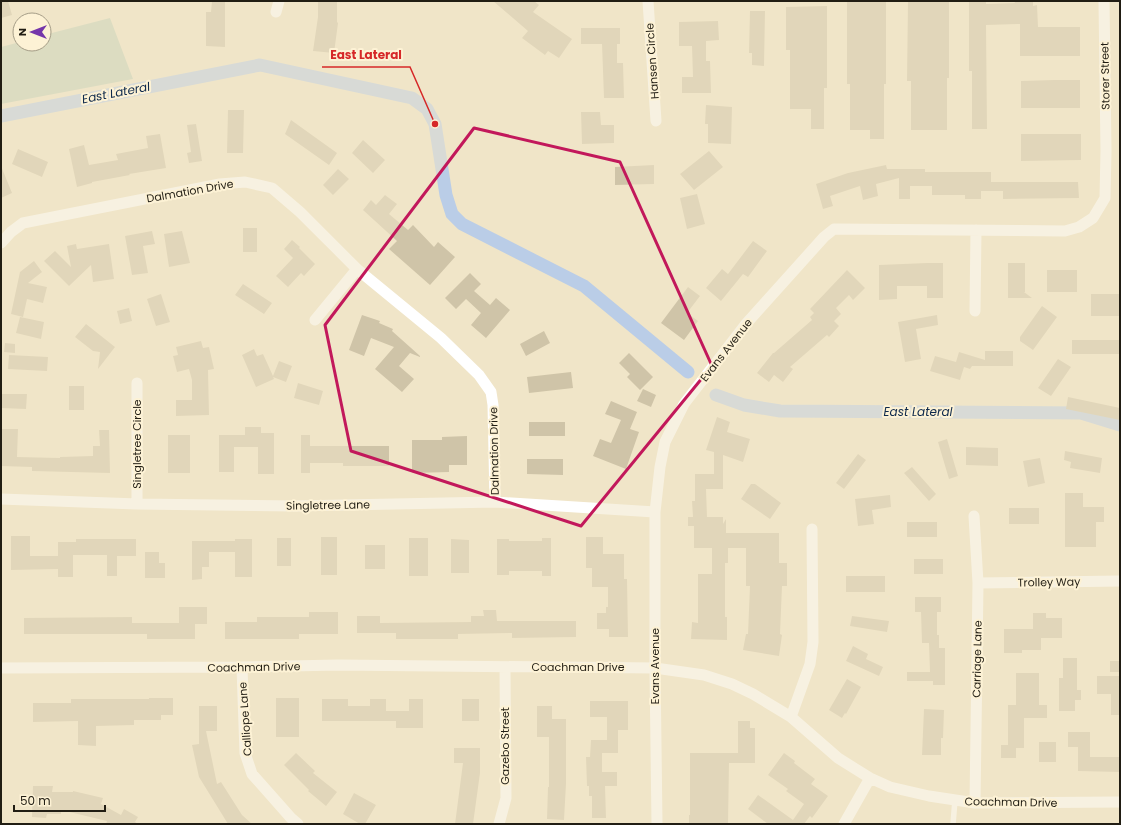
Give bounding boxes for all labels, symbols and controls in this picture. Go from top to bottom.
north arrow [12,12,52,52]
street label: Hansen Circle [641,22,663,100]
text: N [14,28,30,36]
street label: Storer Street [1096,42,1114,110]
callout: East Lateral [322,43,410,67]
text: East Lateral [330,46,402,63]
water label: East Lateral [80,78,151,107]
street label: Dalmation Drive [145,175,235,207]
street label: Evans Avenue [696,315,756,385]
street label: Singletree Circle [129,399,145,489]
water label: East Lateral [883,403,953,420]
street label: Dalmation Drive [485,407,503,495]
street label: Singletree Lane [286,496,370,514]
street label: Trolley Way [1017,573,1081,591]
street label: Carriage Lane [968,620,986,698]
street label: Evans Avenue [647,628,663,704]
street label: Coachman Drive [207,658,301,676]
street label: Coachman Drive [531,659,625,675]
street label: Calliope Lane [234,681,256,757]
street label: Gazebo Street [497,707,513,785]
scale bar [14,787,105,813]
text: 50 m [20,792,51,809]
street label: Coachman Drive [964,793,1058,811]

